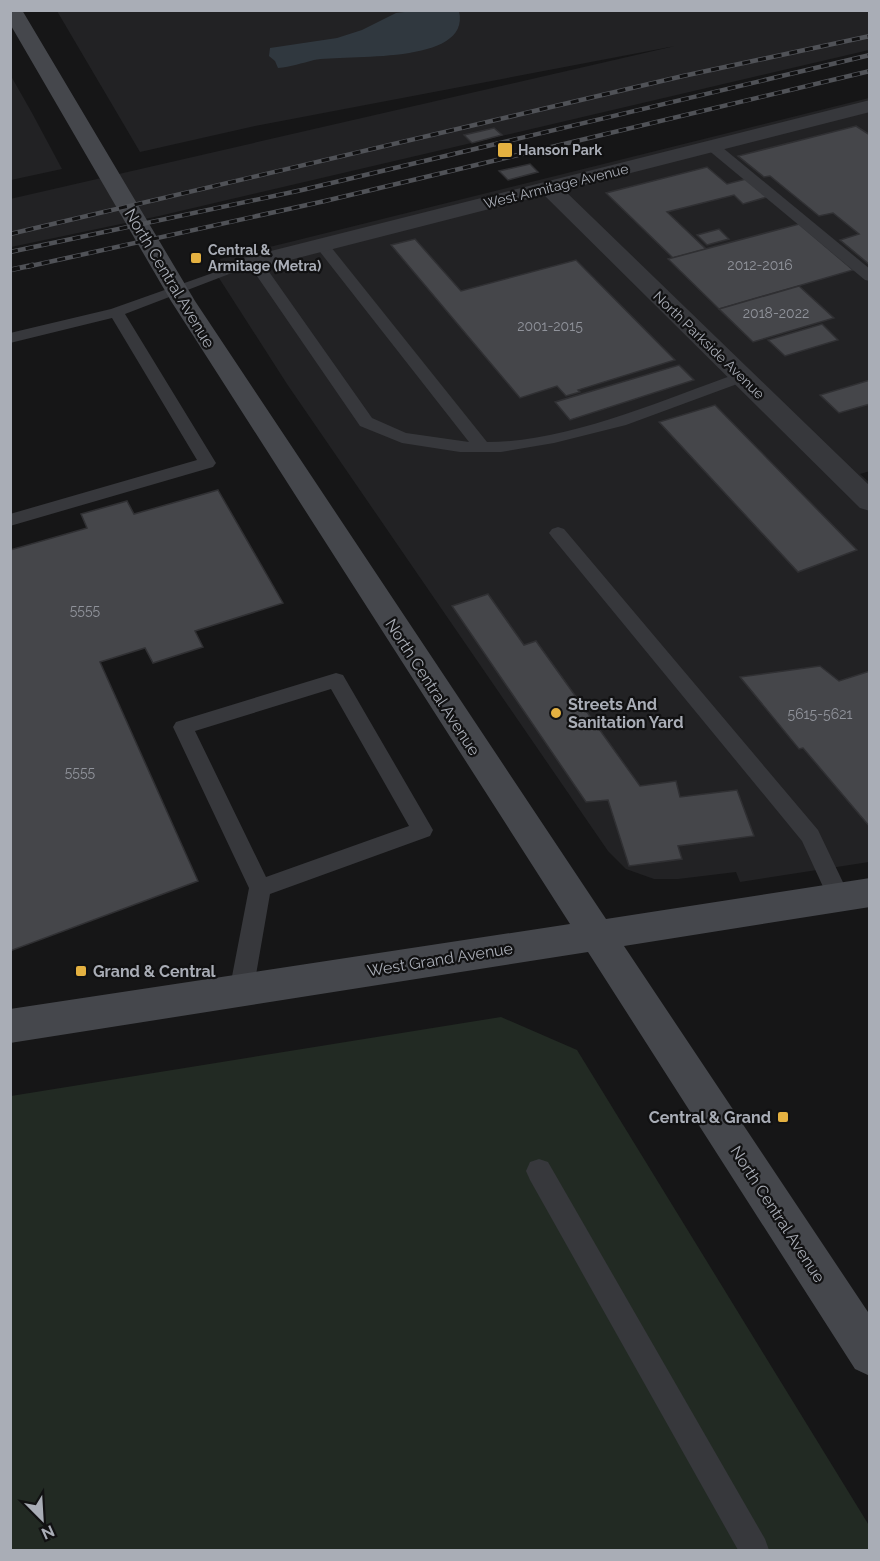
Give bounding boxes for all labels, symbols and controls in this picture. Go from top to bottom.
marker: Hanson Park [496,141,514,159]
place label: Hanson Park [518,142,602,158]
street label: West Armitage Avenue [482,160,630,212]
street label: North Central Avenue [120,205,219,351]
place label: Central & Armitage (Metra) [208,242,321,274]
marker: Central & Armitage (Metra) [189,251,203,265]
house number: 2012-2016 [727,257,793,273]
street label: North Parkside Avenue [650,288,768,402]
house number: 2018-2022 [743,305,809,321]
house number: 2001-2015 [517,318,583,334]
house number: 5555 [70,602,101,618]
street label: North Central Avenue [381,615,484,759]
place label: Streets And Sanitation Yard [568,695,684,732]
marker: Streets And Sanitation Yard [549,706,563,720]
house number: 5615-5621 [788,706,852,722]
house number: 5555 [65,764,96,780]
street label: West Grand Avenue [366,939,514,980]
place label: Grand & Central [93,962,217,981]
marker: Grand & Central [74,964,88,978]
place label: Central & Grand [649,1108,771,1127]
marker: Central & Grand [776,1110,790,1124]
street label: North Central Avenue [726,1142,829,1286]
north arrow [12,1489,72,1549]
text: N [38,1521,57,1543]

